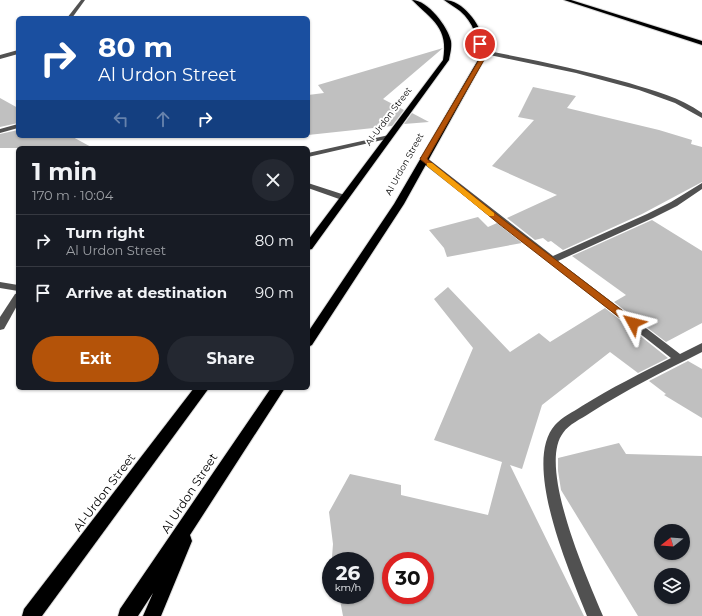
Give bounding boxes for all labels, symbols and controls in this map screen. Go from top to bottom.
pin [463,27,497,61]
text: 80 m [98,30,173,64]
icon: right [32,32,84,84]
icon: arrive [469,33,491,55]
text: Al Urdon Street [98,64,237,86]
street label: Al-Urdon Street [362,84,414,147]
icon: left [110,108,132,130]
icon: ahead [152,108,174,130]
icon: right [194,108,216,130]
street label: Al Urdon Street [382,131,426,197]
text: 1 min [32,157,97,186]
button: close [252,159,294,201]
text: 170 m · 10:04 [32,187,113,203]
text: Turn right [66,223,145,242]
icon: right [32,230,54,252]
text: 80 m [255,231,294,250]
text: Al Urdon Street [66,242,166,258]
icon: arrive [32,282,54,304]
text: Arrive at destination [66,283,227,302]
text: 90 m [255,283,294,302]
position arrow [612,302,654,344]
button: Exit [32,336,159,382]
button: Share [167,336,294,382]
street label: Al-Urdon Street [70,450,138,534]
street label: Al Urdon Street [158,450,221,536]
north arrow [654,524,690,560]
map controls [654,524,690,604]
speed limit sign: 30 [382,552,434,604]
text: 26 [336,561,360,585]
button: layers [654,568,690,604]
text: km/h [335,581,361,594]

